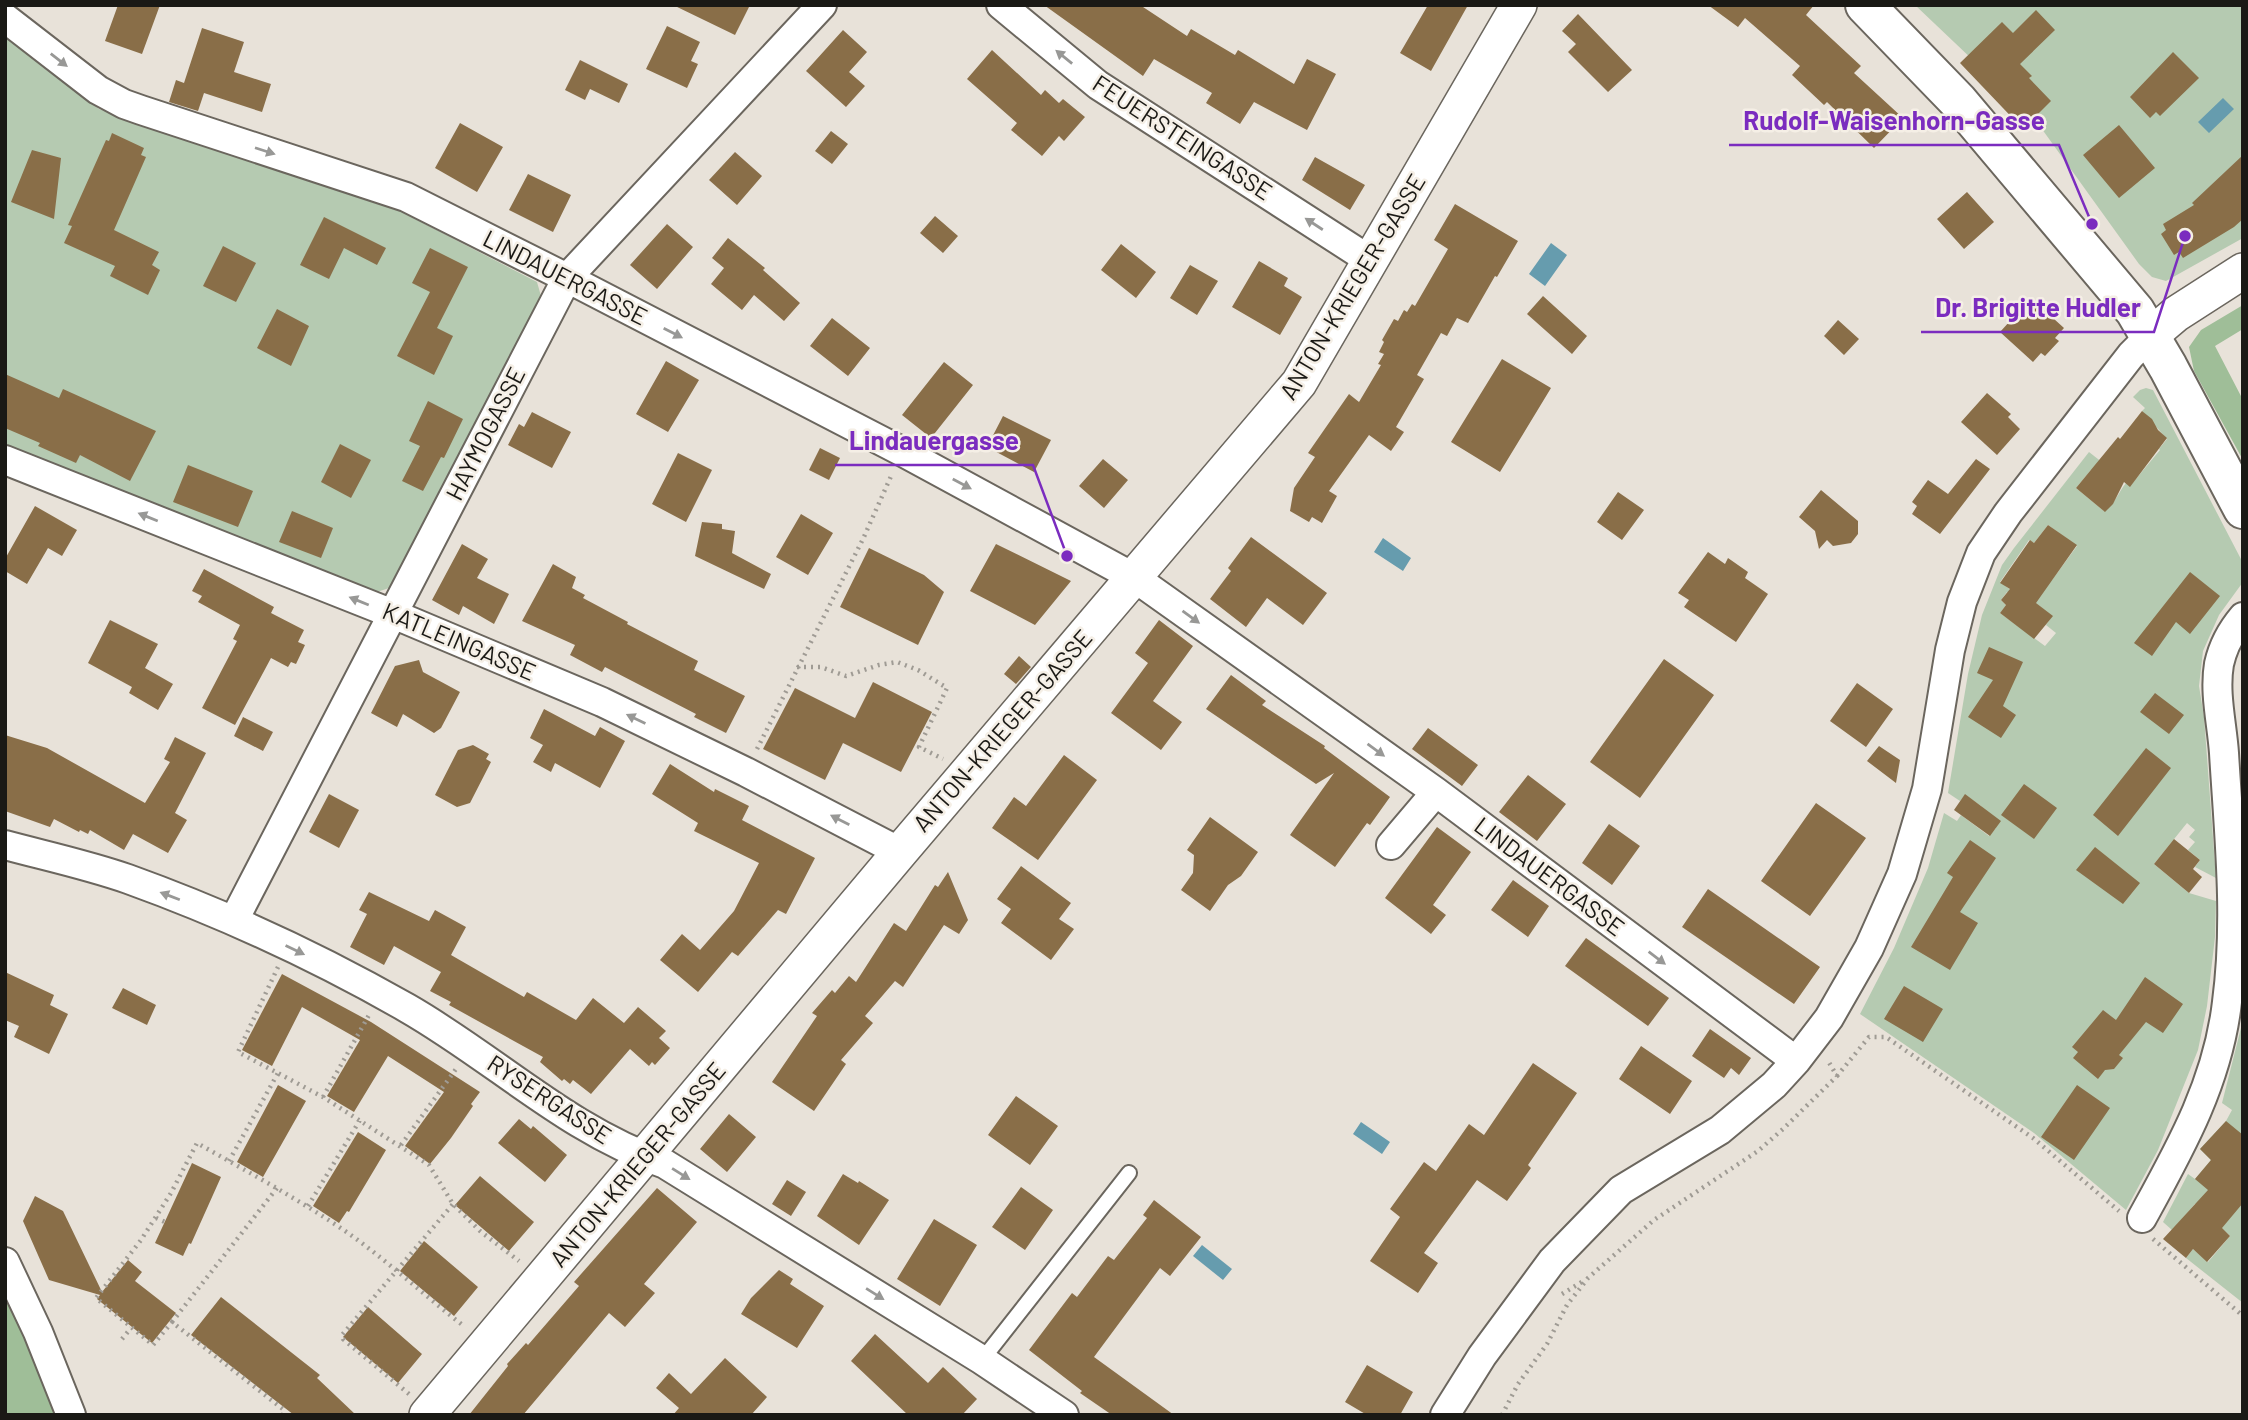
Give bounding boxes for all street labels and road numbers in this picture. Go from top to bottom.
street label: FEUERSTEINGASSE [1088,68,1278,206]
street label: ANTON-KRIEGER-GASSE [1273,168,1431,404]
street label: LINDAUERGASSE [479,223,653,330]
street label: HAYMOGASSE [439,362,531,505]
street label: KATLEINGASSE [379,595,541,686]
street label: ANTON-KRIEGER-GASSE [906,623,1098,837]
street label: LINDAUERGASSE [1469,810,1631,942]
street label: RYSERGASSE [482,1048,617,1150]
street label: ANTON-KRIEGER-GASSE [543,1056,731,1272]

